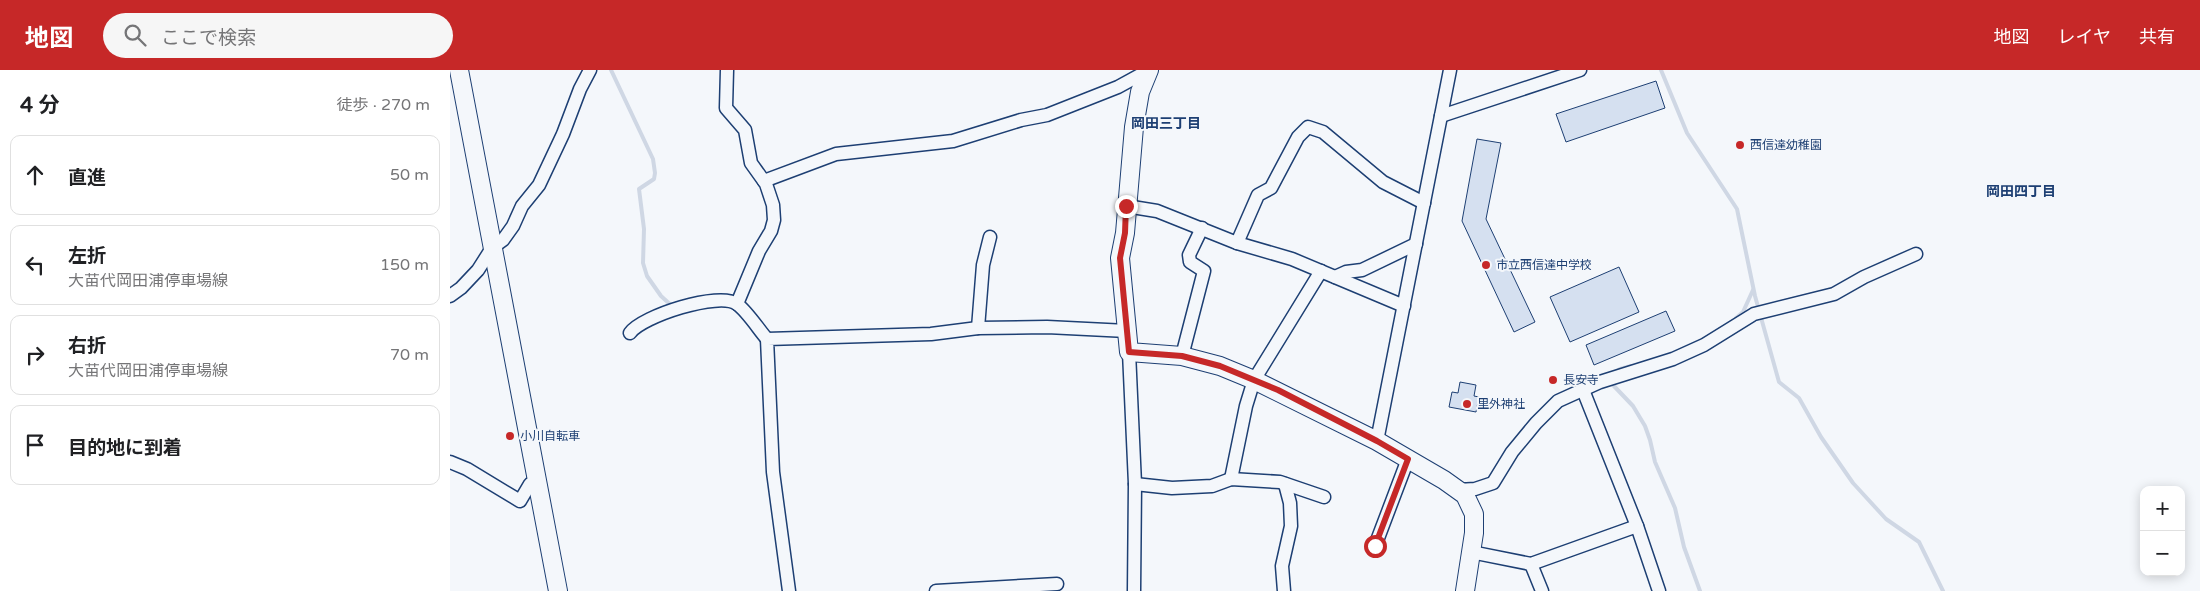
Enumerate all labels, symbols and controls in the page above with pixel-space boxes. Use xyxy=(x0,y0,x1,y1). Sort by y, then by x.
search box xyxy=(103,13,453,58)
icon: search xyxy=(121,21,149,49)
text: 地図 xyxy=(25,24,73,53)
text: 地図 xyxy=(1994,26,2030,48)
text: レイヤ xyxy=(2058,26,2111,48)
text: 共有 xyxy=(2139,26,2175,48)
text: ここで検索 xyxy=(161,27,256,49)
text: 4 分 xyxy=(20,93,60,118)
text: 徒歩 · 270 m xyxy=(337,95,430,115)
district label: 岡田三丁目 xyxy=(1131,115,1201,132)
place label: 西信達幼稚園 xyxy=(1750,138,1822,152)
marker: 西信達幼稚園 xyxy=(1734,139,1746,151)
icon: ahead xyxy=(21,161,49,189)
text: 50 m xyxy=(390,165,429,185)
text: 直進 xyxy=(68,167,106,189)
district label: 岡田四丁目 xyxy=(1986,183,2056,200)
route end xyxy=(1115,195,1138,218)
text: 左折 xyxy=(68,245,106,267)
icon: left xyxy=(21,251,49,279)
text: 150 m xyxy=(380,255,429,275)
place label: 市立西信達中学校 xyxy=(1496,258,1592,272)
marker: 市立西信達中学校 xyxy=(1480,259,1492,271)
text: 大苗代岡田浦停車場線 xyxy=(68,271,228,291)
text: 右折 xyxy=(68,335,106,357)
icon: right xyxy=(21,341,49,369)
text: 70 m xyxy=(390,345,429,365)
text: 大苗代岡田浦停車場線 xyxy=(68,361,228,381)
place label: 長安寺 xyxy=(1563,373,1599,387)
marker: 長安寺 xyxy=(1547,374,1559,386)
place label: 里外神社 xyxy=(1477,397,1525,411)
marker: 里外神社 xyxy=(1461,398,1473,410)
place label: 小川自転車 xyxy=(520,429,580,443)
marker: 小川自転車 xyxy=(504,430,516,442)
icon: arrive xyxy=(21,431,49,459)
text: 目的地に到着 xyxy=(68,437,182,459)
map controls xyxy=(2140,486,2185,576)
button: + xyxy=(2140,486,2185,531)
button: − xyxy=(2140,531,2185,576)
route start xyxy=(1364,535,1387,558)

